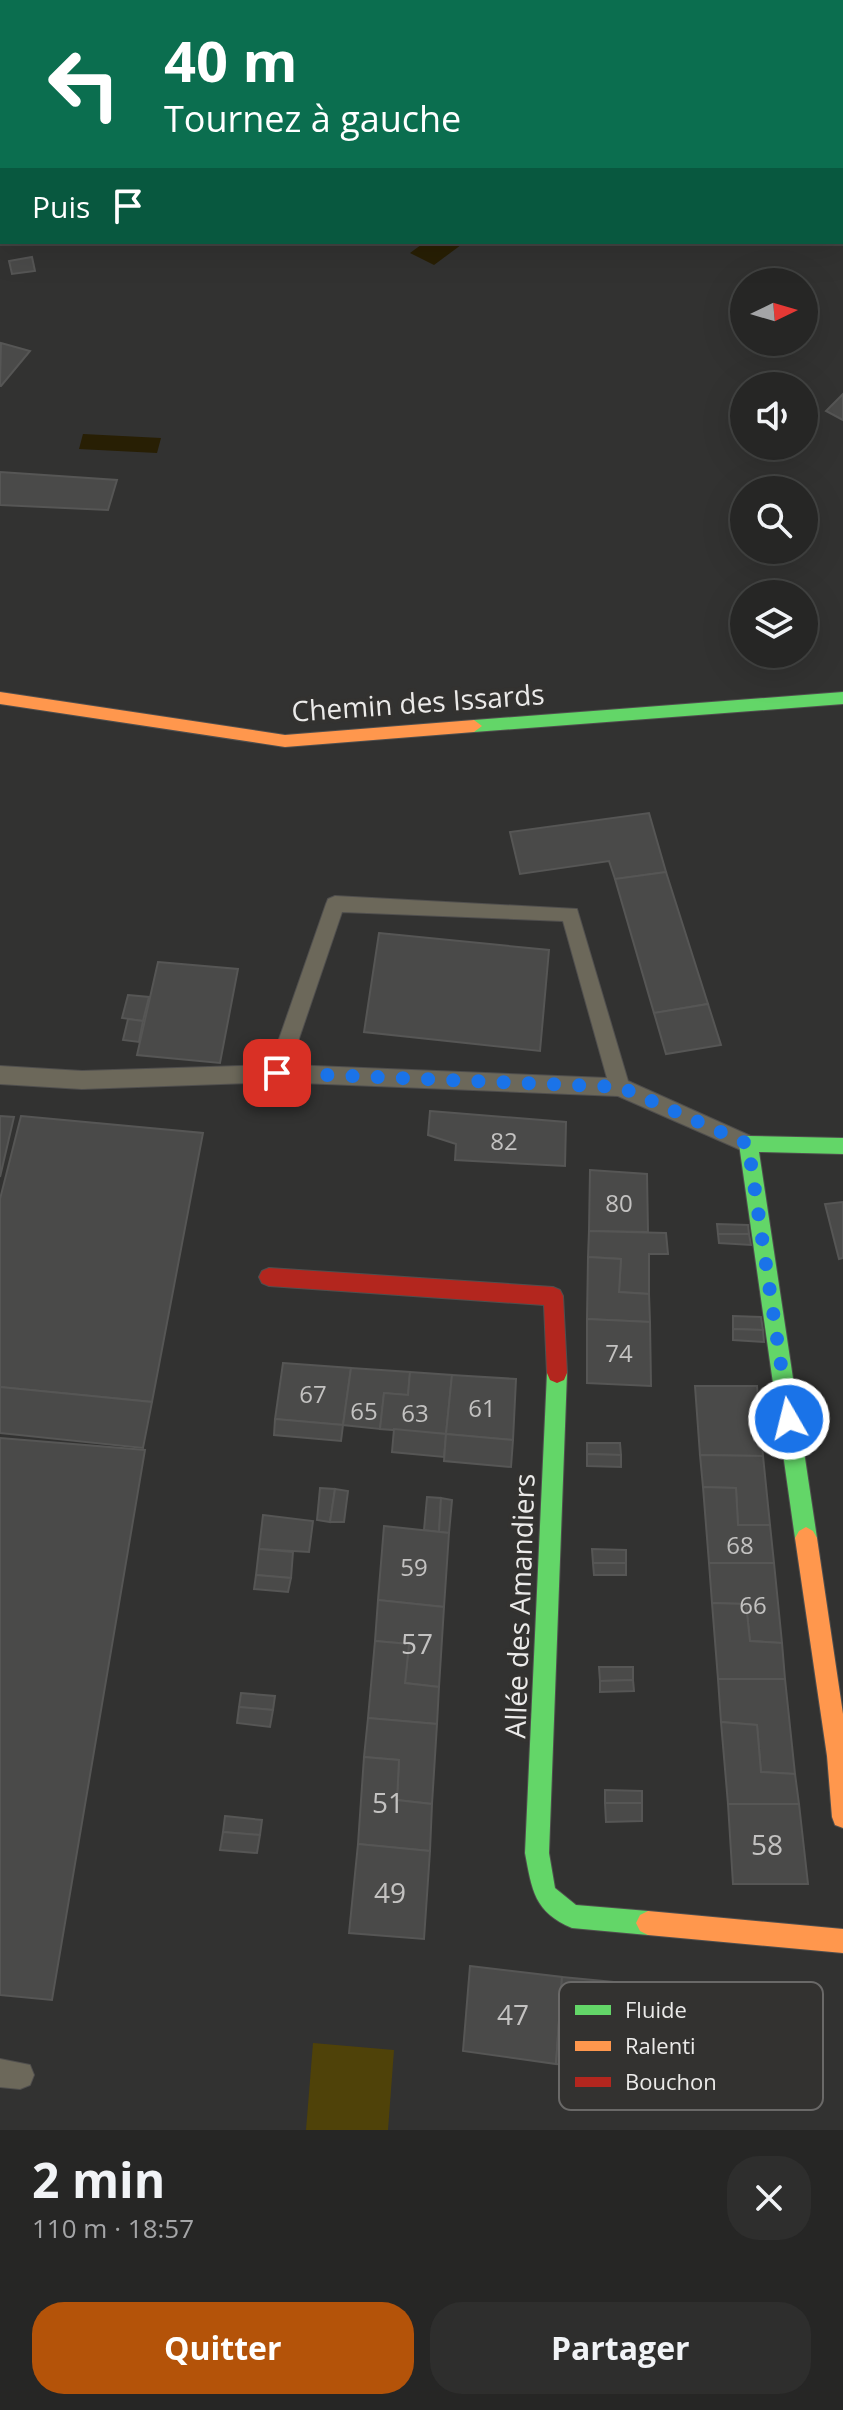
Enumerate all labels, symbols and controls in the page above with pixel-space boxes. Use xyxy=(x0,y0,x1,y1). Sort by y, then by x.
text: 40 m xyxy=(164,22,298,98)
icon: left xyxy=(32,32,136,136)
text: Tournez à gauche xyxy=(164,94,461,143)
icon: arrive xyxy=(106,184,150,228)
text: Puis xyxy=(32,186,90,227)
north arrow xyxy=(730,268,818,356)
map controls xyxy=(730,268,818,668)
button: sound xyxy=(730,372,818,460)
button: search xyxy=(730,476,818,564)
button: layers xyxy=(730,580,818,668)
street label: Chemin des Issards xyxy=(290,674,546,730)
pin xyxy=(243,1039,311,1107)
icon: arrive xyxy=(255,1051,299,1095)
house number: 82 xyxy=(490,1124,518,1157)
house number: 80 xyxy=(605,1186,633,1219)
house number: 74 xyxy=(605,1336,633,1369)
house number: 67 xyxy=(299,1377,327,1410)
position arrow xyxy=(747,1377,831,1461)
house number: 61 xyxy=(468,1391,496,1424)
house number: 65 xyxy=(350,1394,378,1427)
house number: 63 xyxy=(401,1396,429,1429)
street label: Allée des Amandiers xyxy=(495,1473,543,1739)
house number: 68 xyxy=(726,1528,754,1561)
house number: 59 xyxy=(400,1550,428,1583)
house number: 66 xyxy=(739,1588,767,1621)
house number: 57 xyxy=(401,1624,433,1662)
house number: 51 xyxy=(372,1783,404,1821)
house number: 58 xyxy=(751,1825,783,1863)
house number: 49 xyxy=(374,1873,406,1911)
legend xyxy=(559,1982,823,2110)
text: Fluide xyxy=(625,1994,687,2024)
house number: 47 xyxy=(497,1995,529,2033)
text: Ralenti xyxy=(625,2030,696,2060)
text: Bouchon xyxy=(625,2066,717,2096)
text: 2 min xyxy=(32,2147,165,2212)
button: close xyxy=(727,2156,811,2240)
text: 110 m · 18:57 xyxy=(32,2210,194,2246)
button: Quitter xyxy=(32,2302,414,2394)
button: Partager xyxy=(430,2302,811,2394)

